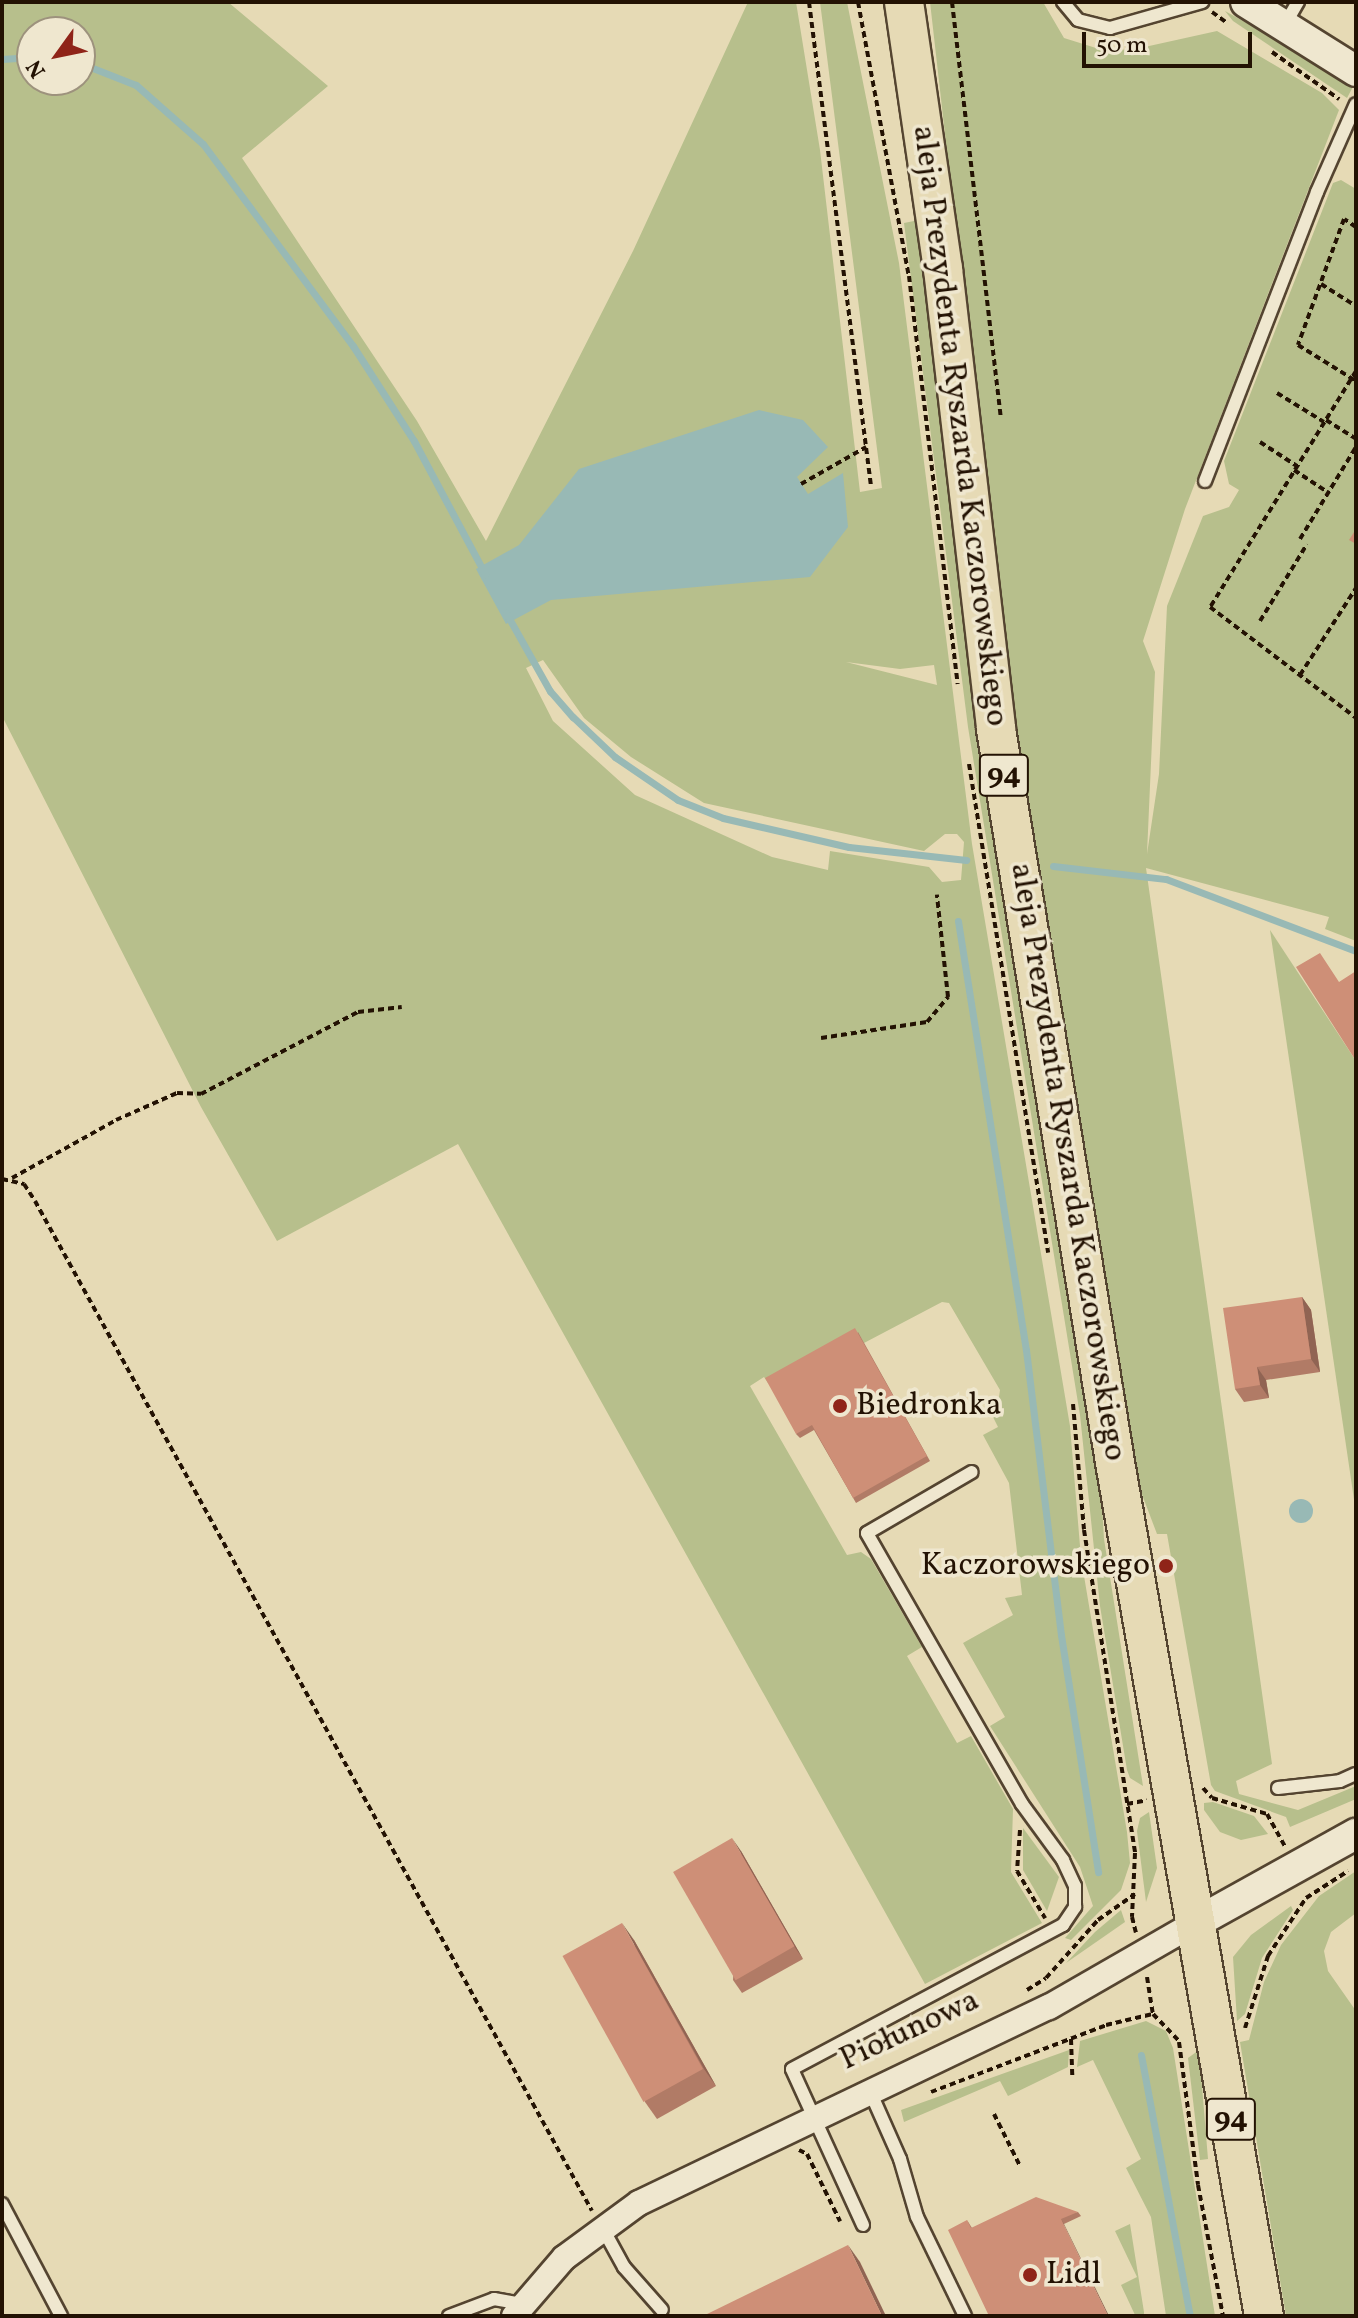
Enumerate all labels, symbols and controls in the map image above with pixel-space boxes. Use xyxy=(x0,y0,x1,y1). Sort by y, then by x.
north arrow xyxy=(16,16,96,96)
scale bar xyxy=(1086,16,1256,66)
text: 50 m xyxy=(1096,29,1148,63)
text: N xyxy=(20,53,54,83)
street label: aleja Prezydenta Ryszarda Kaczorowskiego xyxy=(903,124,1015,728)
road number: 94 xyxy=(978,749,1030,801)
street label: aleja Prezydenta Ryszarda Kaczorowskiego xyxy=(1001,860,1133,1464)
place label: Biedronka xyxy=(856,1387,1002,1425)
marker: Biedronka xyxy=(831,1397,849,1415)
place label: Kaczorowskiego xyxy=(921,1547,1150,1585)
marker: Kaczorowskiego xyxy=(1157,1557,1175,1575)
street label: Piołunowa xyxy=(834,1982,986,2080)
road number: 94 xyxy=(1205,2093,1257,2145)
place label: Lidl xyxy=(1046,2256,1101,2294)
marker: Lidl xyxy=(1021,2266,1039,2284)

